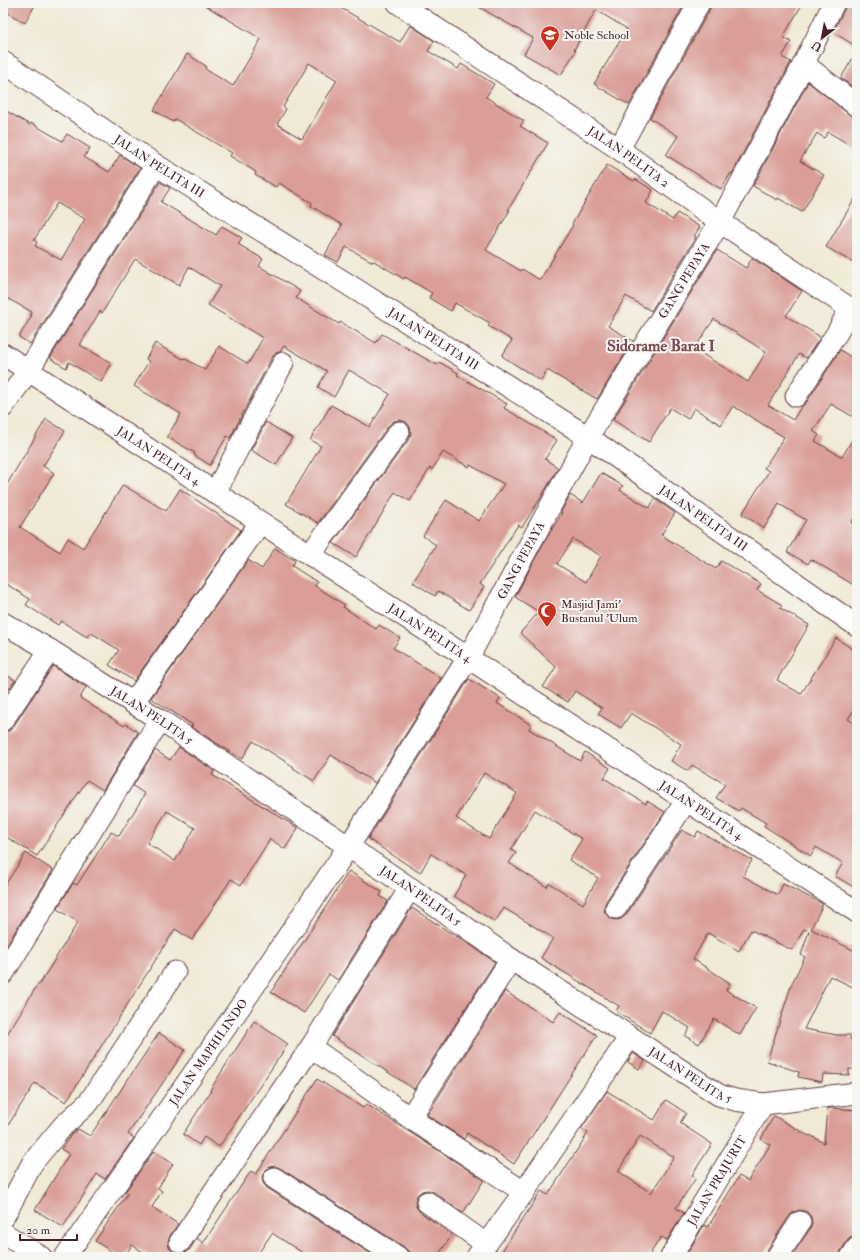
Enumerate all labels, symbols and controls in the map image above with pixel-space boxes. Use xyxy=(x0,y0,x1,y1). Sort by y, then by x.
north arrow xyxy=(802,18,842,58)
school or university icon: Noble School xyxy=(539,24,561,52)
place label: Noble School xyxy=(564,28,629,43)
text: U xyxy=(809,38,824,54)
street label: JALAN PELITA 2 xyxy=(584,123,672,191)
street label: JALAN PELITA III xyxy=(110,131,207,201)
street label: GANG PEPAYA xyxy=(655,240,713,322)
street label: JALAN PELITA III xyxy=(384,304,482,374)
district label: Sidorame Barat I xyxy=(607,336,716,356)
street label: JALAN PELITA 4 xyxy=(113,423,203,489)
street label: JALAN PELITA III xyxy=(655,482,750,555)
street label: GANG PEPAYA xyxy=(494,519,549,602)
place label: Masjid Jami' Bustanul 'Ulum xyxy=(561,597,638,626)
street label: JALAN PELITA 4 xyxy=(384,600,475,666)
mosque icon: Masjid Jami' Bustanul 'Ulum xyxy=(536,600,558,628)
street label: JALAN PELITA 5 xyxy=(106,683,196,748)
street label: JALAN PELITA 4 xyxy=(655,777,746,844)
street label: JALAN PELITA 5 xyxy=(376,862,465,930)
street label: JALAN MAPHILINDO xyxy=(166,996,251,1110)
street label: JALAN PELITA 5 xyxy=(645,1043,734,1107)
street label: JALAN PRAJURIT xyxy=(684,1133,750,1230)
scale bar xyxy=(20,1216,77,1242)
text: 20 m xyxy=(26,1223,51,1238)

